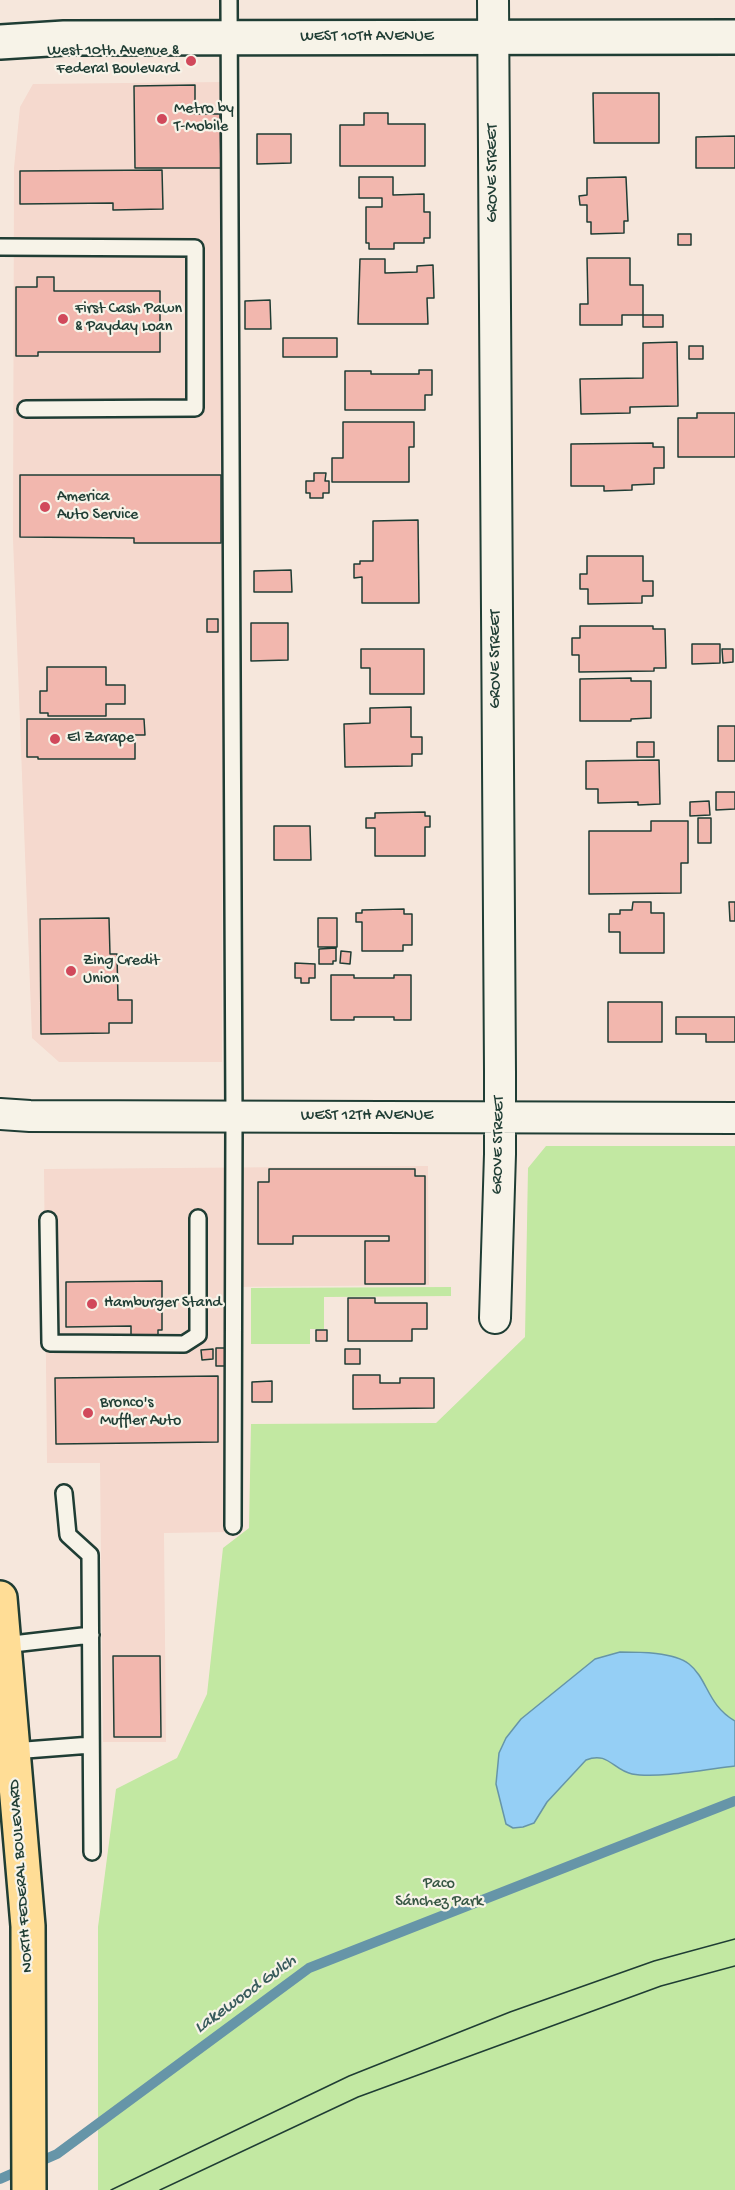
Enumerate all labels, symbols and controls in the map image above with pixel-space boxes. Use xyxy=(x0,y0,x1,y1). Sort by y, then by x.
street label: WEST 10TH AVENUE xyxy=(300,28,434,48)
place label: West 10th Avenue & Federal Boulevard xyxy=(47,42,179,80)
marker: West 10th Avenue & Federal Boulevard xyxy=(184,54,198,68)
place label: Metro by T-Mobile xyxy=(174,100,234,138)
marker: Metro by T-Mobile xyxy=(155,112,169,126)
street label: GROVE STREET xyxy=(484,124,504,222)
place label: First Cash Pawn & Payday Loan xyxy=(75,300,182,338)
marker: First Cash Pawn & Payday Loan xyxy=(56,312,70,326)
place label: America Auto Service xyxy=(57,488,138,526)
marker: America Auto Service xyxy=(38,500,52,514)
street label: GROVE STREET xyxy=(487,610,507,708)
place label: El Zarape xyxy=(67,729,134,749)
marker: El Zarape xyxy=(48,732,62,746)
place label: Zing Credit Union xyxy=(83,952,159,990)
marker: Zing Credit Union xyxy=(64,964,78,978)
street label: GROVE STREET xyxy=(489,1095,509,1195)
street label: WEST 12TH AVENUE xyxy=(301,1107,433,1127)
place label: Hamburger Stand xyxy=(104,1294,222,1314)
marker: Hamburger Stand xyxy=(85,1297,99,1311)
place label: Bronco's Muffler Auto xyxy=(100,1394,181,1432)
marker: Bronco's Muffler Auto xyxy=(81,1406,95,1420)
street label: NORTH FEDERAL BOULEVARD xyxy=(6,1779,38,1973)
park label: Paco Sánchez Park xyxy=(395,1875,483,1913)
water label: Lakewood Gulch xyxy=(191,1951,301,2039)

